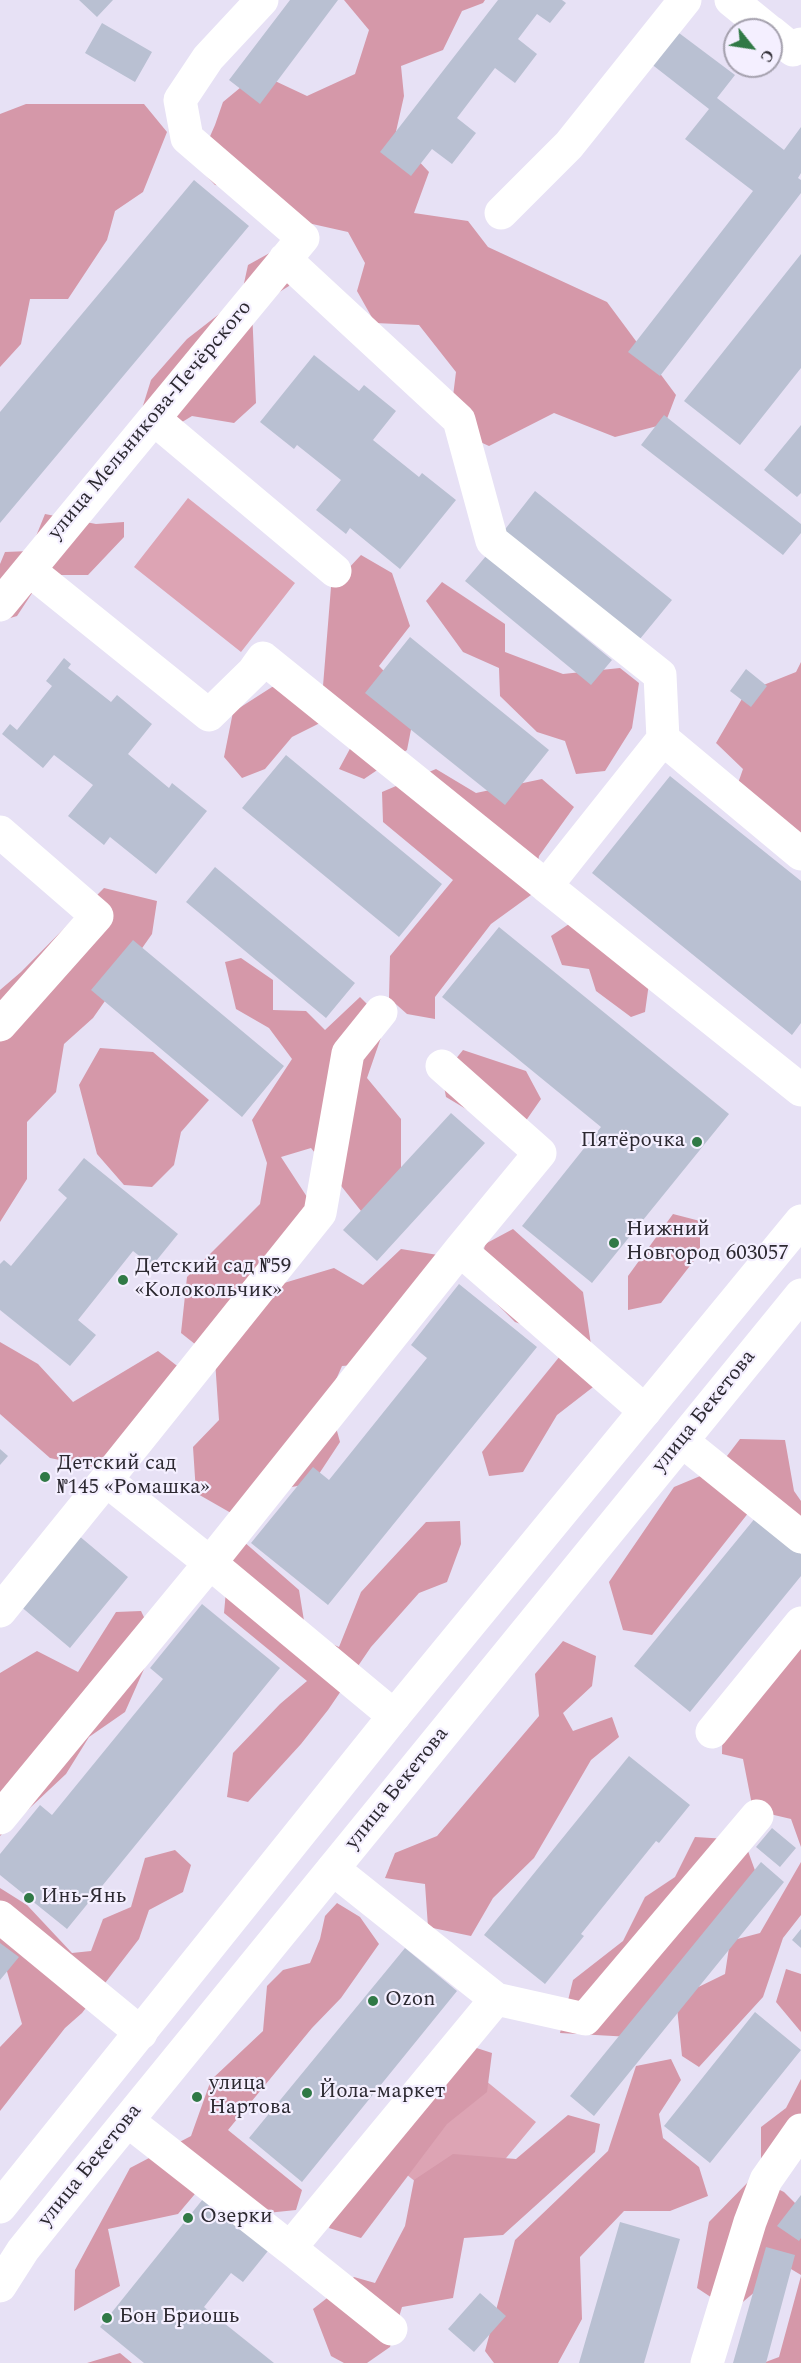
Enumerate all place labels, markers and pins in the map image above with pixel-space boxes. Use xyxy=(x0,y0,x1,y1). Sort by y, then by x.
place label: Пятёрочка xyxy=(580,1129,685,1155)
marker: Пятёрочка xyxy=(690,1135,704,1149)
place label: Нижний Новгород 603057 xyxy=(626,1218,789,1268)
marker: Нижний Новгород 603057 xyxy=(607,1236,621,1250)
place label: Детский сад №59 «Колокольчик» xyxy=(135,1255,291,1305)
marker: Детский сад №59 «Колокольчик» xyxy=(116,1273,130,1287)
place label: Детский сад №145 «Ромашка» xyxy=(57,1452,210,1502)
marker: Детский сад №145 «Ромашка» xyxy=(38,1470,52,1484)
place label: Инь-Янь xyxy=(41,1885,126,1911)
marker: Инь-Янь xyxy=(22,1891,36,1905)
place label: Ozon xyxy=(385,1988,435,2014)
marker: Ozon xyxy=(366,1994,380,2008)
place label: улица Нартова xyxy=(209,2072,291,2122)
place label: Йола-маркет xyxy=(319,2080,445,2106)
marker: Йола-маркет xyxy=(300,2086,314,2100)
marker: улица Нартова xyxy=(190,2090,204,2104)
place label: Озерки xyxy=(200,2205,273,2231)
marker: Озерки xyxy=(181,2211,195,2225)
place label: Бон Бриошь xyxy=(119,2305,239,2331)
marker: Бон Бриошь xyxy=(100,2311,114,2325)

